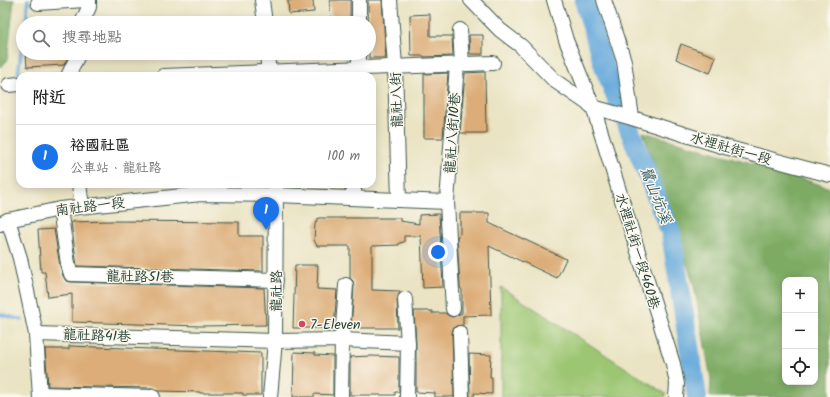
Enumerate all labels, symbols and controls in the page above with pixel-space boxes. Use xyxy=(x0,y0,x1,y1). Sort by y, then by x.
search box xyxy=(16,16,376,60)
text: 搜尋地點 xyxy=(62,26,122,50)
icon: search xyxy=(30,27,52,49)
street label: 龍社八街 xyxy=(385,72,409,128)
text: 附近 xyxy=(32,85,66,112)
street label: 龍社八街10巷 xyxy=(439,91,467,174)
street label: 水裡社街一段 xyxy=(687,127,774,171)
text: 裕國社區 xyxy=(70,134,130,158)
text: 1 xyxy=(43,146,47,167)
text: 100 m xyxy=(327,146,360,167)
text: 公車站 · 龍社路 xyxy=(70,158,162,179)
water label: 鷺山坑溪 xyxy=(633,163,678,229)
street label: 水裡社街一段460巷 xyxy=(609,190,665,313)
street label: 南社路一段 xyxy=(54,192,126,222)
pin: 1 xyxy=(253,197,279,230)
your location xyxy=(428,242,448,262)
street label: 龍社路51巷 xyxy=(106,265,175,289)
street label: 龍社路 xyxy=(266,270,288,312)
map controls xyxy=(782,277,818,385)
button: + xyxy=(782,277,818,313)
button: − xyxy=(782,313,818,349)
place label: 7-Eleven xyxy=(310,314,360,336)
marker: 7-Eleven xyxy=(297,319,307,329)
street label: 龍社路41巷 xyxy=(63,324,132,348)
button: locate xyxy=(782,349,818,385)

